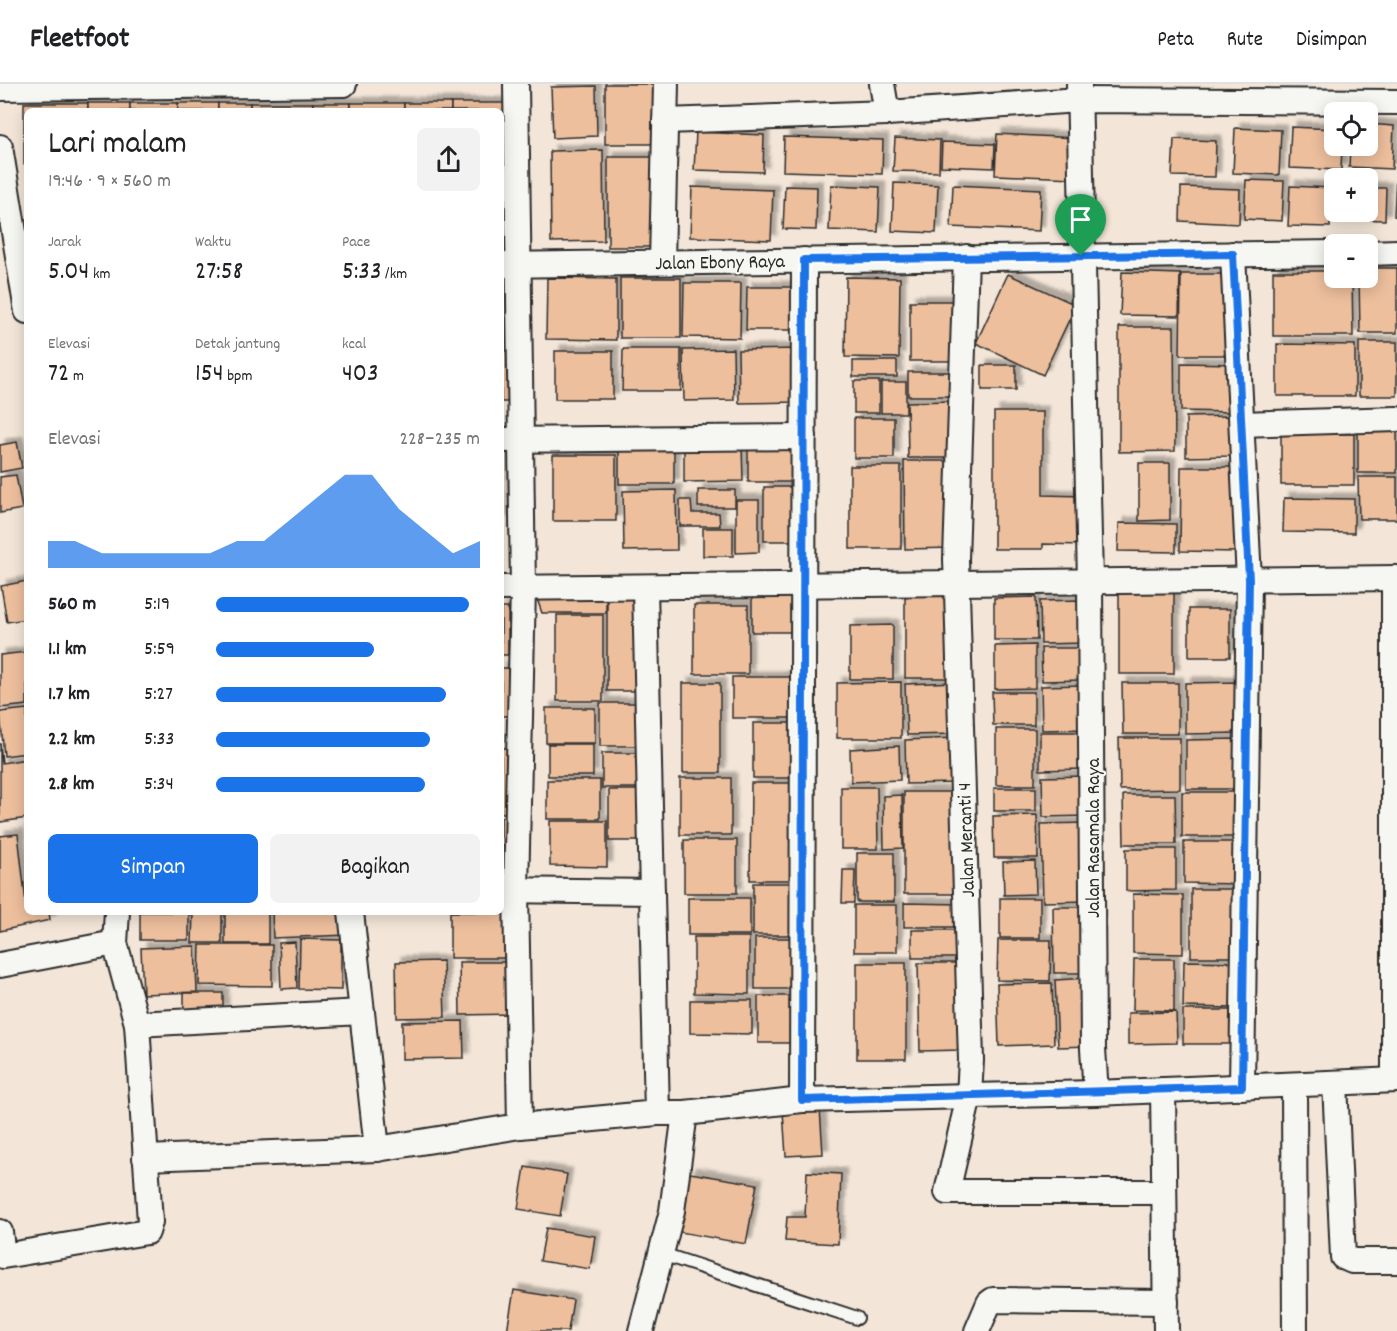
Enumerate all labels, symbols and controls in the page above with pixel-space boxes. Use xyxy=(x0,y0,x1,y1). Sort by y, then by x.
text: Fleetfoot xyxy=(30,21,129,61)
text: Peta xyxy=(1157,26,1194,56)
text: Rute xyxy=(1227,26,1263,56)
text: Disimpan xyxy=(1296,26,1367,56)
map controls xyxy=(1324,102,1378,288)
button: locate xyxy=(1324,102,1378,156)
text: Lari malam xyxy=(48,122,187,169)
button: share xyxy=(417,128,480,191)
text: 19:46 · 9 × 560 m xyxy=(48,168,171,196)
button: + xyxy=(1324,168,1378,222)
pin xyxy=(1055,194,1106,256)
icon: arrive xyxy=(1064,203,1097,236)
text: Jarak xyxy=(48,231,81,254)
text: Waktu xyxy=(195,231,231,254)
text: Pace xyxy=(342,231,370,254)
button: − xyxy=(1324,234,1378,288)
street label: Jalan Ebony Raya xyxy=(655,249,786,279)
text: 5.04 xyxy=(48,254,89,291)
text: 27:58 xyxy=(195,254,243,291)
text: 5:33 xyxy=(342,254,381,291)
text: km xyxy=(89,263,111,286)
text: /km xyxy=(381,263,407,286)
text: Elevasi xyxy=(48,333,90,356)
text: Detak jantung xyxy=(195,333,280,356)
text: kcal xyxy=(342,333,366,356)
text: 72 xyxy=(48,356,69,393)
text: 154 xyxy=(195,356,224,393)
text: 403 xyxy=(342,356,379,393)
text: m xyxy=(69,365,84,388)
text: bpm xyxy=(224,365,253,388)
text: Elevasi xyxy=(48,426,100,454)
text: 228–235 m xyxy=(399,426,480,454)
text: 560 m xyxy=(48,591,96,619)
text: 5:19 xyxy=(144,591,170,619)
text: 1.1 km xyxy=(48,636,87,664)
text: 5:59 xyxy=(144,636,175,664)
text: 1.7 km xyxy=(48,681,90,709)
text: 5:27 xyxy=(144,681,173,709)
text: 2.2 km xyxy=(48,726,95,754)
text: 5:33 xyxy=(144,726,174,754)
street label: Jalan Rasamala Raya xyxy=(1081,757,1109,918)
text: 2.8 km xyxy=(48,771,95,799)
text: 5:34 xyxy=(144,771,174,799)
street label: Jalan Meranti 4 xyxy=(952,782,984,898)
button: Simpan xyxy=(48,834,258,903)
button: Bagikan xyxy=(270,834,480,903)

